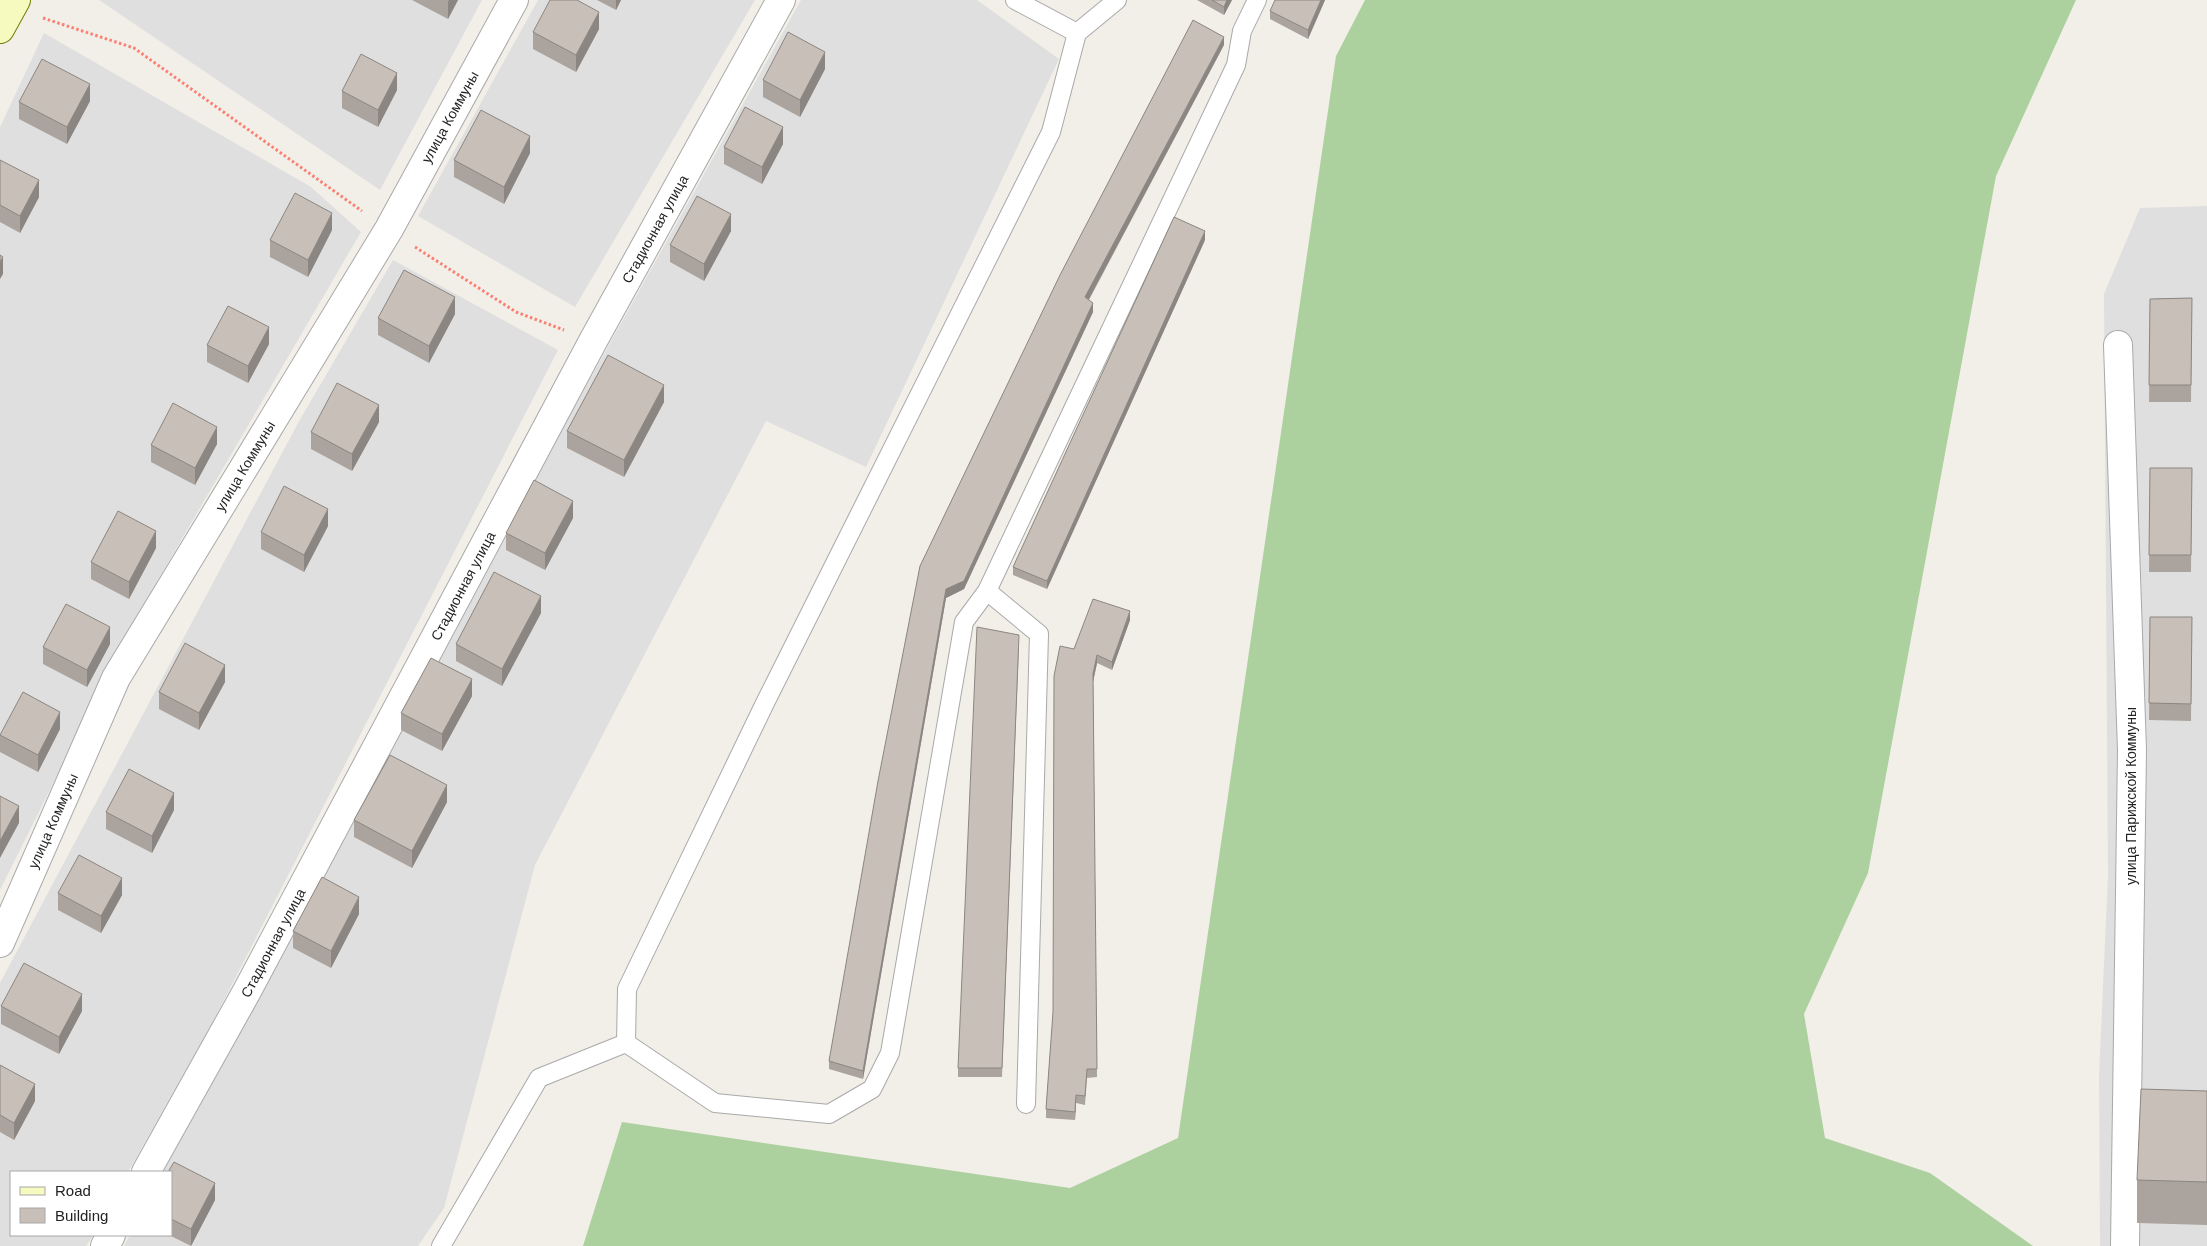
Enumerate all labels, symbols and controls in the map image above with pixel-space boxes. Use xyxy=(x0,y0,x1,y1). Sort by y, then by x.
street label: улица Коммуны xyxy=(418,68,482,166)
street label: Стадионная улица xyxy=(619,172,691,286)
street label: улица Коммуны xyxy=(212,418,278,514)
street label: Стадионная улица xyxy=(428,529,499,643)
street label: улица Парижской Коммуны xyxy=(2123,707,2139,885)
street label: улица Коммуны xyxy=(25,771,81,871)
street label: Стадионная улица xyxy=(238,886,309,1000)
legend xyxy=(10,1171,172,1236)
text: Road xyxy=(55,1182,91,1199)
text: Building xyxy=(55,1207,108,1224)

